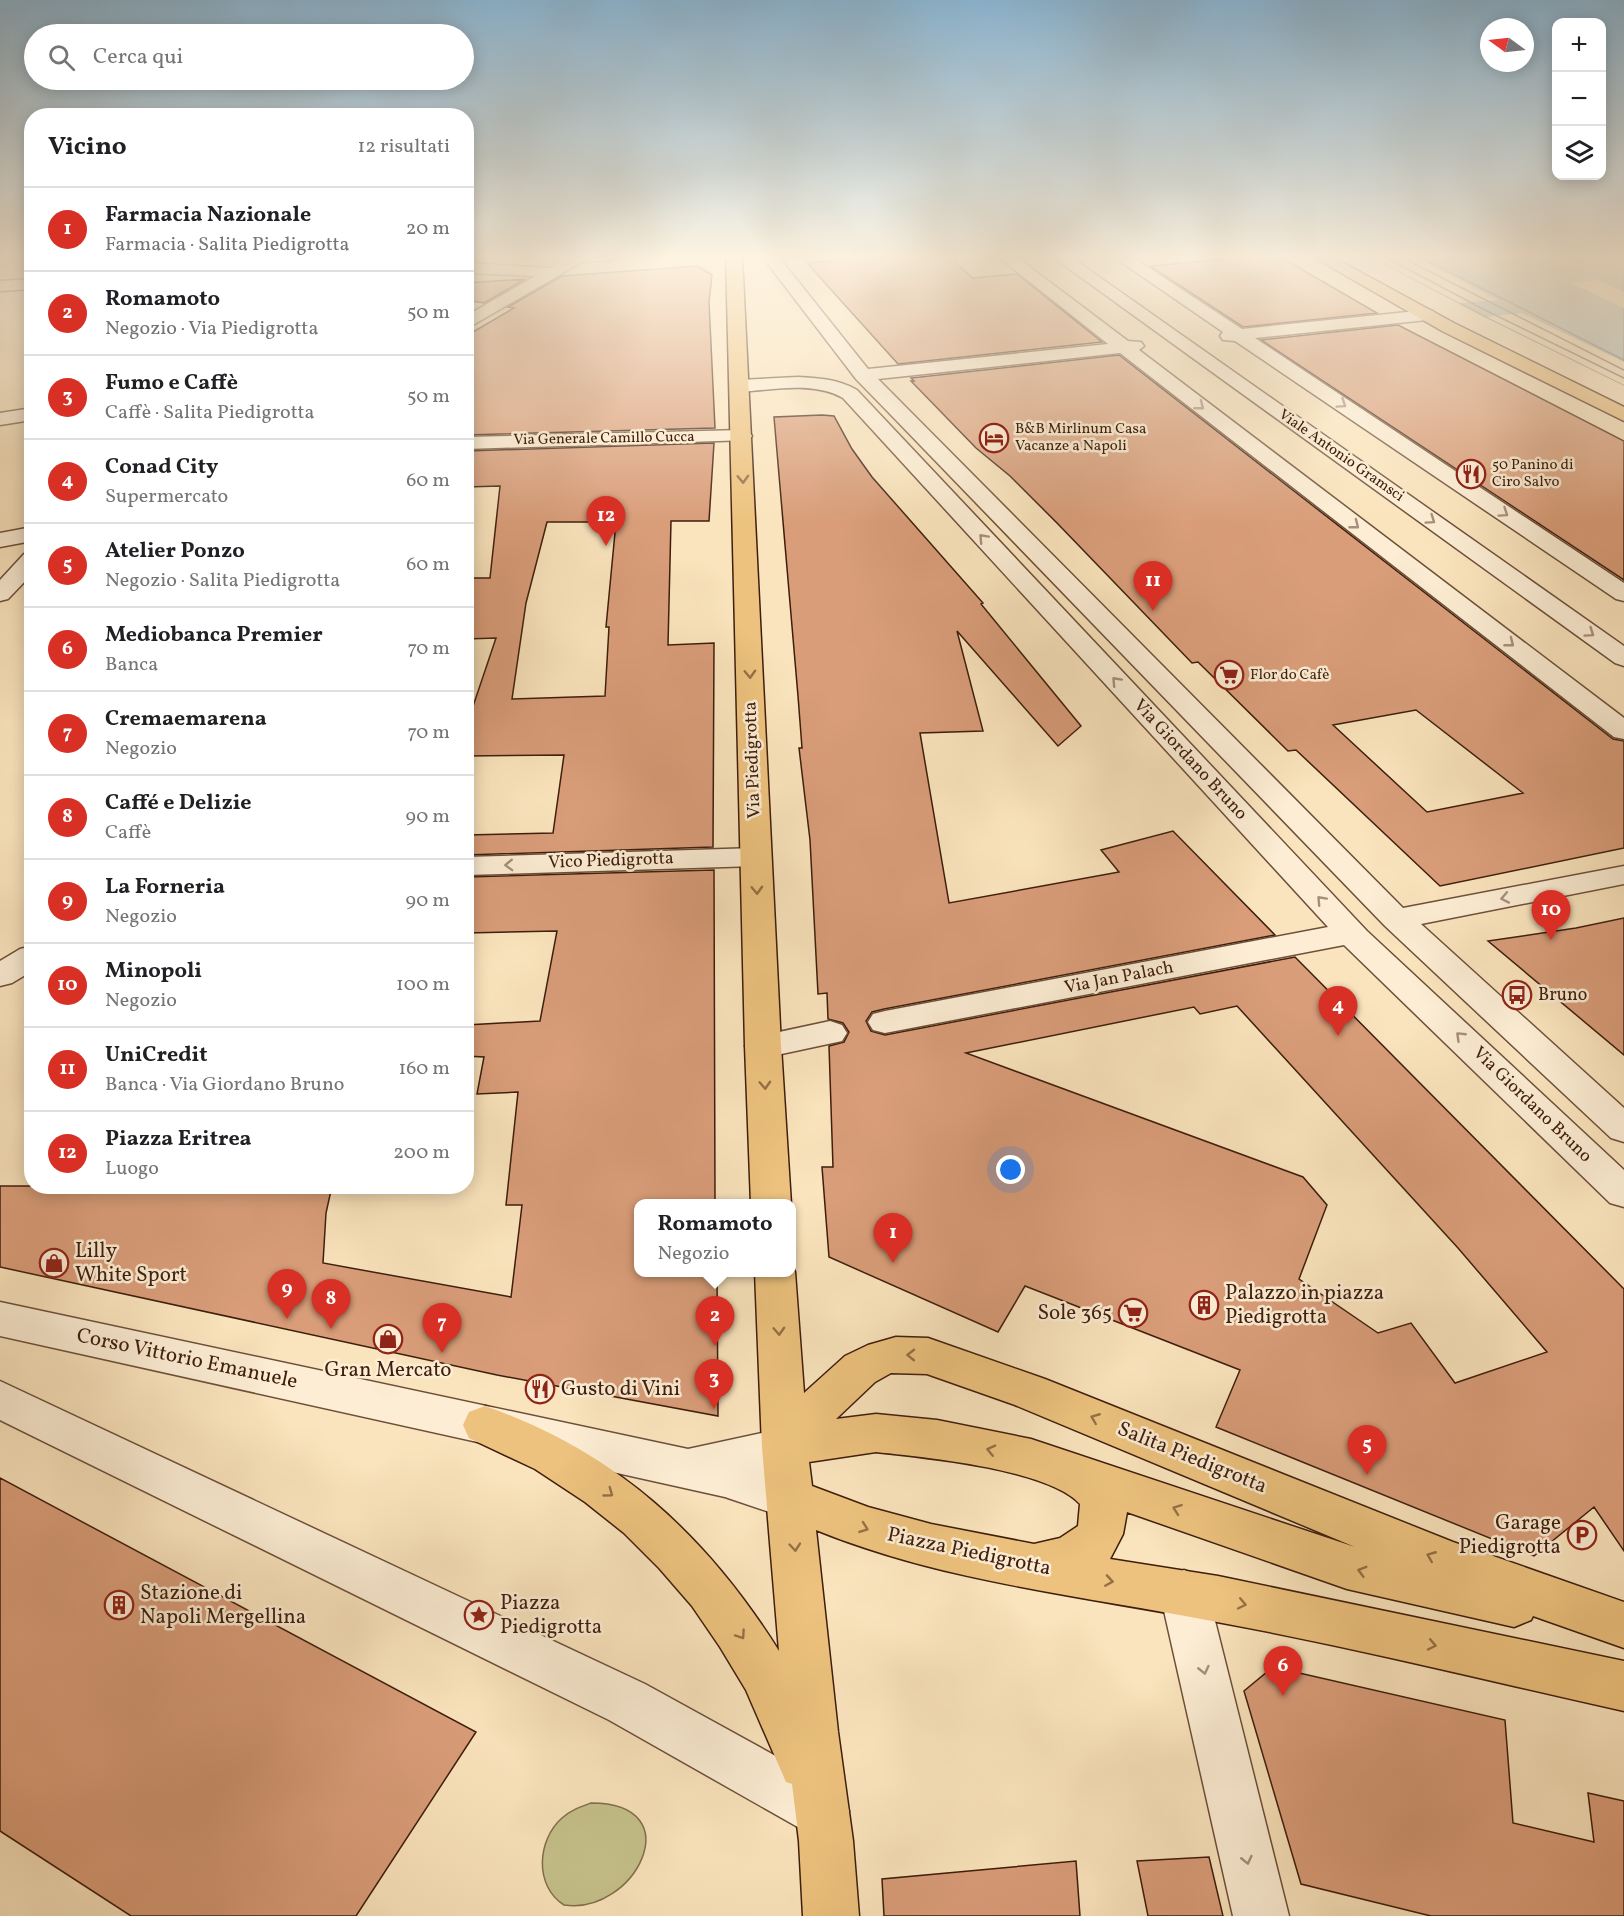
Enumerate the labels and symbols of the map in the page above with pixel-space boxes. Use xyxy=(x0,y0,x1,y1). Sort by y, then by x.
north arrow xyxy=(1480,18,1534,72)
one-way arrow xyxy=(1336,397,1347,408)
one-way arrow xyxy=(1194,398,1205,409)
street label: Viale Antonio Gramsci xyxy=(1274,405,1408,507)
place label: B&B Mirlinum Casa Vacanze a Napoli xyxy=(1015,419,1146,457)
hotel icon: B&B Mirlinum Casa Vacanze a Napoli xyxy=(978,422,1010,454)
street label: Via Generale Camillo Cucca xyxy=(513,427,695,451)
place label: 50 Panino di Ciro Salvo xyxy=(1492,455,1574,493)
restaurant icon: 50 Panino di Ciro Salvo xyxy=(1455,458,1487,490)
one-way arrow xyxy=(737,475,750,484)
pin: 12 xyxy=(586,496,626,546)
one-way arrow xyxy=(1498,506,1509,517)
one-way arrow xyxy=(1424,513,1435,524)
one-way arrow xyxy=(1348,517,1359,528)
one-way arrow xyxy=(979,535,990,545)
pin: 11 xyxy=(1134,562,1172,611)
one-way arrow xyxy=(1583,626,1594,637)
one-way arrow xyxy=(1503,636,1514,647)
supermarket icon: Flor do Cafè xyxy=(1213,659,1245,691)
place label: Flor do Cafè xyxy=(1250,665,1329,686)
one-way arrow xyxy=(744,670,756,679)
one-way arrow xyxy=(1112,677,1123,688)
street label: Via Giordano Bruno xyxy=(1127,694,1253,826)
street label: Via Piedigrotta xyxy=(738,701,768,819)
street label: Vico Piedigrotta xyxy=(548,846,674,876)
one-way arrow xyxy=(504,858,513,871)
one-way arrow xyxy=(751,886,764,895)
pin: 10 xyxy=(1532,890,1570,940)
one-way arrow xyxy=(1500,891,1510,904)
one-way arrow xyxy=(1317,897,1328,908)
street label: Via Jan Palach xyxy=(1062,955,1176,1001)
bus stop icon: Bruno xyxy=(1501,979,1533,1011)
place label: Bruno xyxy=(1538,983,1587,1008)
pin: 4 xyxy=(1318,986,1358,1036)
one-way arrow xyxy=(1456,1033,1467,1044)
street label: Via Giordano Bruno xyxy=(1467,1041,1597,1169)
one-way arrow xyxy=(758,1081,771,1090)
your location xyxy=(996,1155,1025,1184)
pin: 1 xyxy=(874,1214,912,1263)
place label: Lilly White Sport xyxy=(75,1237,187,1290)
shop icon: Lilly White Sport xyxy=(38,1247,70,1279)
pin: 9 xyxy=(268,1270,306,1319)
place label: Palazzo in piazza Piedigrotta xyxy=(1225,1279,1384,1332)
pin: 8 xyxy=(312,1280,350,1329)
building icon: Palazzo in piazza Piedigrotta xyxy=(1188,1289,1220,1321)
pin: 2 xyxy=(696,1296,734,1346)
supermarket icon: Sole 365 xyxy=(1117,1297,1149,1329)
place label: Sole 365 xyxy=(1038,1299,1112,1328)
pin: 7 xyxy=(422,1304,462,1353)
street label: Corso Vittorio Emanuele xyxy=(74,1321,300,1397)
shop icon: Gran Mercato xyxy=(372,1323,404,1355)
one-way arrow xyxy=(772,1326,785,1335)
one-way arrow xyxy=(907,1348,916,1361)
place label: Gran Mercato xyxy=(324,1356,452,1385)
pin: 3 xyxy=(694,1360,734,1409)
restaurant icon: Gusto di Vini xyxy=(524,1373,556,1405)
place label: Gusto di Vini xyxy=(561,1375,680,1404)
one-way arrow xyxy=(1090,1413,1101,1425)
street label: Salita Piedigrotta xyxy=(1113,1415,1271,1501)
pin: 5 xyxy=(1348,1426,1386,1475)
one-way arrow xyxy=(986,1444,996,1457)
one-way arrow xyxy=(603,1486,614,1497)
one-way arrow xyxy=(1172,1503,1183,1516)
place label: Garage Piedigrotta xyxy=(1459,1509,1561,1562)
parking icon: Garage Piedigrotta xyxy=(1566,1519,1598,1551)
one-way arrow xyxy=(858,1520,869,1533)
street label: Piazza Piedigrotta xyxy=(884,1520,1054,1584)
one-way arrow xyxy=(788,1542,801,1551)
one-way arrow xyxy=(1426,1551,1437,1563)
one-way arrow xyxy=(1357,1566,1367,1578)
one-way arrow xyxy=(1104,1574,1114,1587)
place label: Stazione di Napoli Mergellina xyxy=(140,1579,306,1632)
building icon: Stazione di Napoli Mergellina xyxy=(103,1589,135,1621)
place label: Piazza Piedigrotta xyxy=(500,1589,602,1642)
one-way arrow xyxy=(1236,1597,1246,1610)
place icon: Piazza Piedigrotta xyxy=(463,1599,495,1631)
one-way arrow xyxy=(734,1629,745,1640)
one-way arrow xyxy=(1427,1638,1437,1651)
pin: 6 xyxy=(1264,1646,1302,1696)
one-way arrow xyxy=(1197,1664,1210,1674)
one-way arrow xyxy=(1239,1855,1252,1865)

